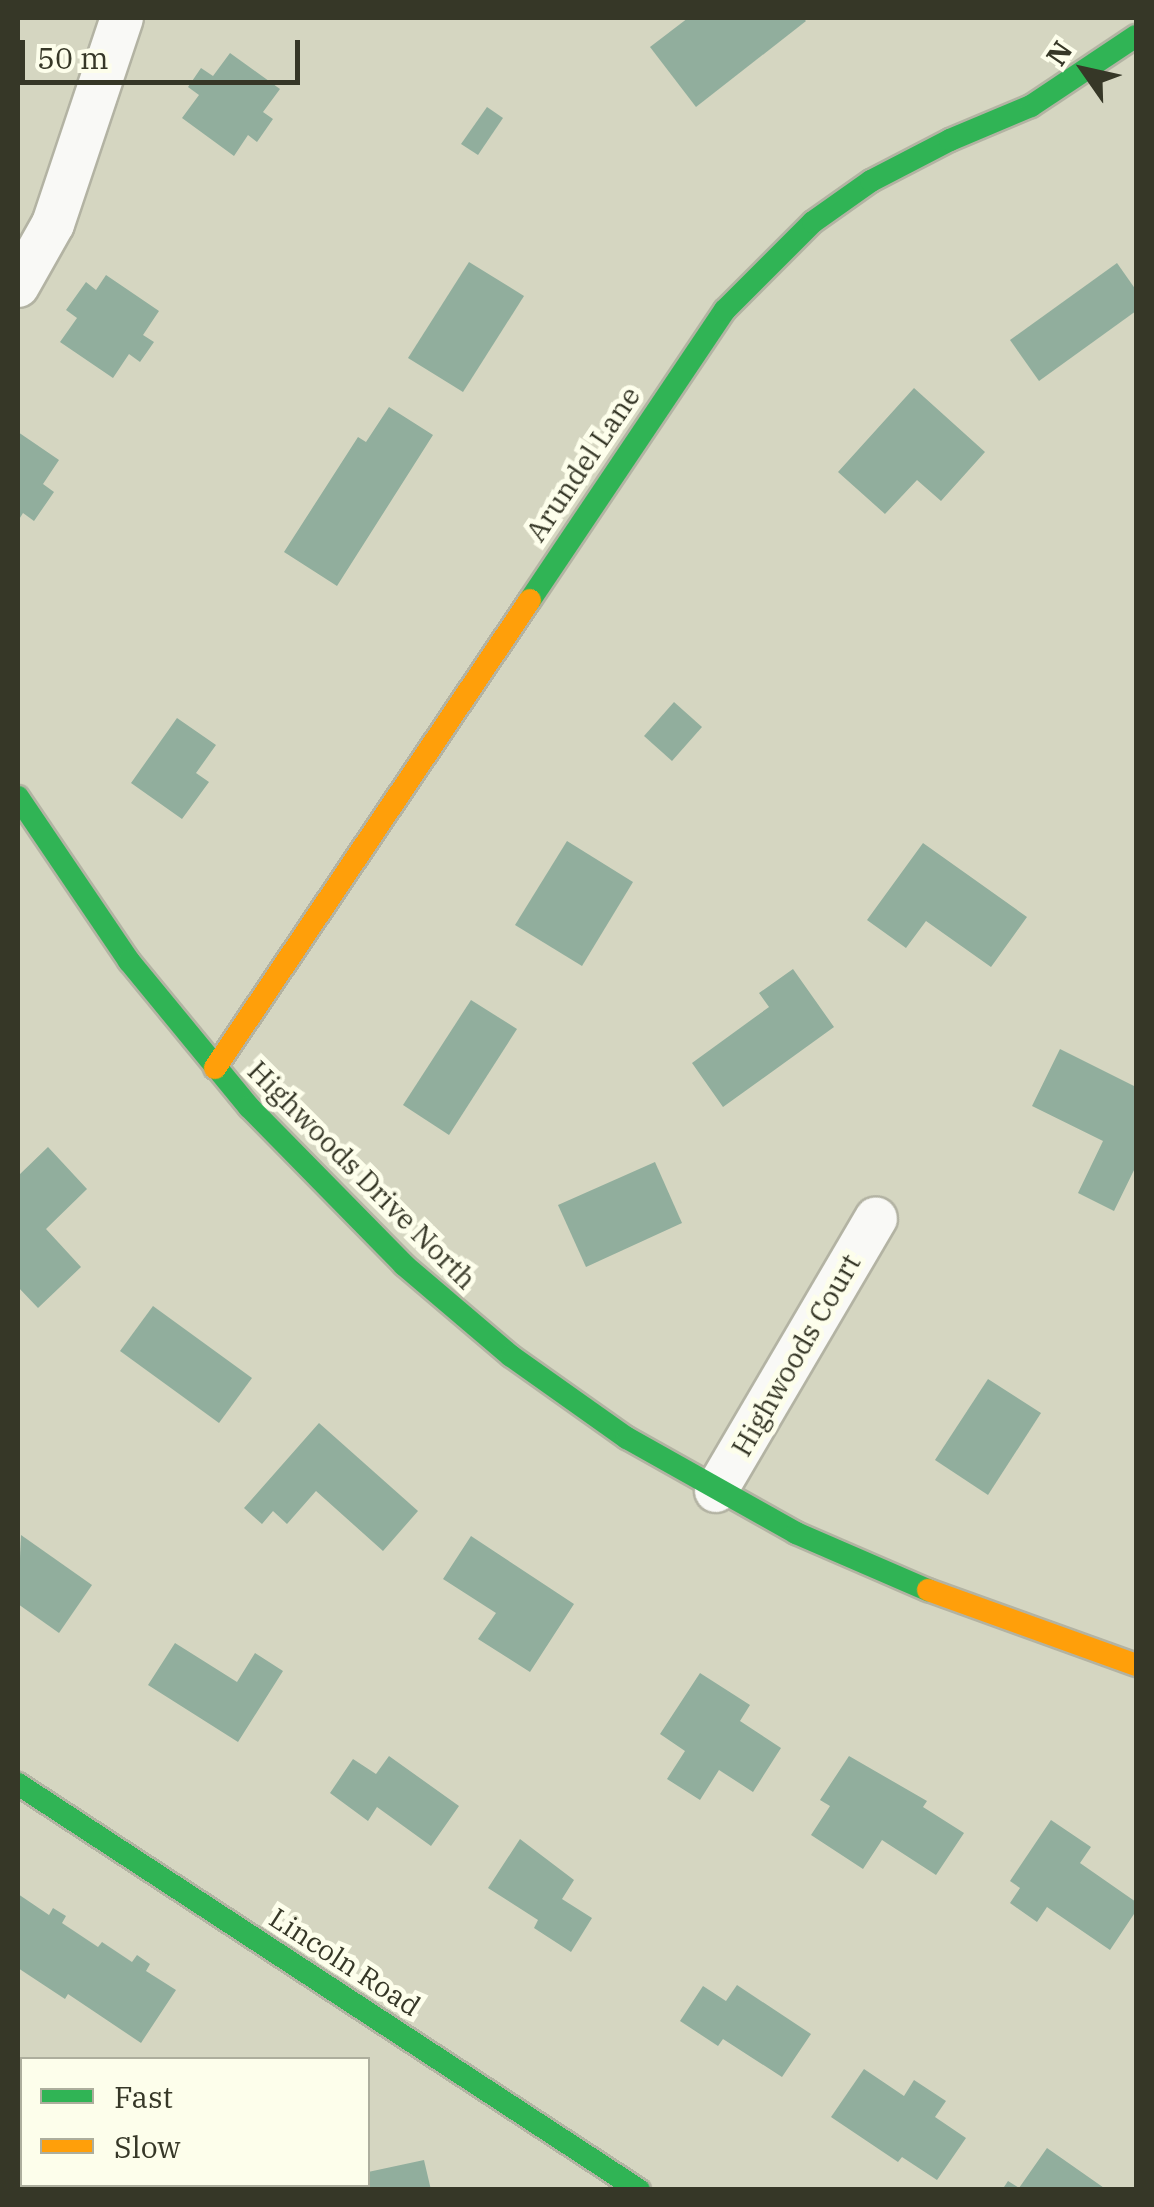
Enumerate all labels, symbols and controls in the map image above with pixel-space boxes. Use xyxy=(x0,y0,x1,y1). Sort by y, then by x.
scale bar xyxy=(25,20,305,82)
north arrow xyxy=(1034,20,1134,120)
text: N xyxy=(1037,33,1080,72)
text: 50 m xyxy=(37,38,109,77)
street label: Arundel Lane xyxy=(519,380,647,548)
street label: Highwoods Drive North xyxy=(241,1054,483,1296)
street label: Highwoods Court xyxy=(725,1248,867,1462)
street label: Lincoln Road xyxy=(263,1901,427,2023)
legend xyxy=(20,2057,370,2187)
text: Fast xyxy=(114,2077,173,2116)
text: Slow xyxy=(114,2127,181,2166)

